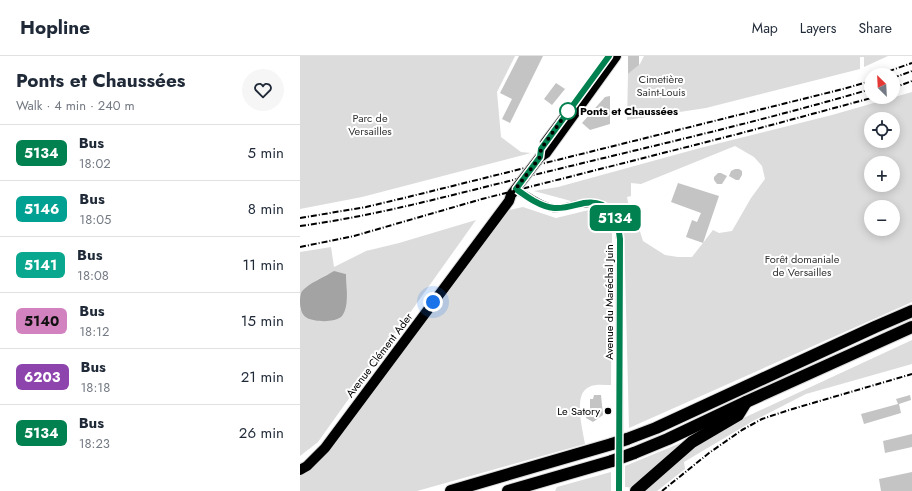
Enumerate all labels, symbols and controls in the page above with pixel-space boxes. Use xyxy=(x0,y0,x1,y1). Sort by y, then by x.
text: Hopline xyxy=(20,14,90,41)
text: Map xyxy=(752,18,778,38)
text: Layers xyxy=(800,18,836,38)
text: Share xyxy=(858,18,892,38)
text: Ponts et Chaussées xyxy=(16,67,186,94)
north arrow xyxy=(864,68,900,104)
map controls xyxy=(864,68,900,236)
button: heart xyxy=(242,69,284,111)
park label: Cimetière Saint-Louis xyxy=(637,71,686,100)
text: Walk · 4 min · 240 m xyxy=(16,96,135,115)
marker: Ponts et Chaussées xyxy=(559,102,577,120)
place label: Ponts et Chaussées xyxy=(580,103,678,119)
park label: Parc de Versailles xyxy=(348,110,392,139)
button: locate xyxy=(864,112,900,148)
text: Bus xyxy=(79,132,104,154)
text: 5 min xyxy=(248,142,284,164)
text: 5134 xyxy=(24,143,59,163)
text: 18:02 xyxy=(79,154,111,173)
button: + xyxy=(864,156,900,192)
text: Bus xyxy=(79,188,105,210)
text: 8 min xyxy=(248,198,284,220)
text: 5146 xyxy=(24,199,59,219)
button: − xyxy=(864,200,900,236)
line badge: 5134 xyxy=(587,205,643,231)
text: 5134 xyxy=(598,208,632,228)
text: 18:05 xyxy=(79,210,111,229)
text: Bus xyxy=(77,244,103,266)
street label: Avenue du Maréchal Juin xyxy=(601,244,617,360)
park label: Forêt domaniale de Versailles xyxy=(765,251,840,280)
text: 11 min xyxy=(243,254,284,276)
text: 5141 xyxy=(24,255,57,275)
text: 18:08 xyxy=(77,266,109,285)
your location xyxy=(423,292,443,312)
text: Bus xyxy=(79,300,105,322)
street label: Avenue Clément Ader xyxy=(342,309,416,401)
text: 15 min xyxy=(241,310,284,332)
text: 5140 xyxy=(24,311,59,331)
text: 18:12 xyxy=(79,322,109,341)
text: Bus xyxy=(81,356,106,378)
text: 21 min xyxy=(241,366,284,388)
text: 6203 xyxy=(24,367,61,387)
text: 18:18 xyxy=(81,378,110,397)
place label: Le Satory xyxy=(557,403,600,419)
marker: Le Satory xyxy=(603,406,613,416)
text: Bus xyxy=(79,412,104,434)
text: 26 min xyxy=(239,422,284,444)
text: 5134 xyxy=(24,423,59,443)
text: 18:23 xyxy=(79,434,110,453)

